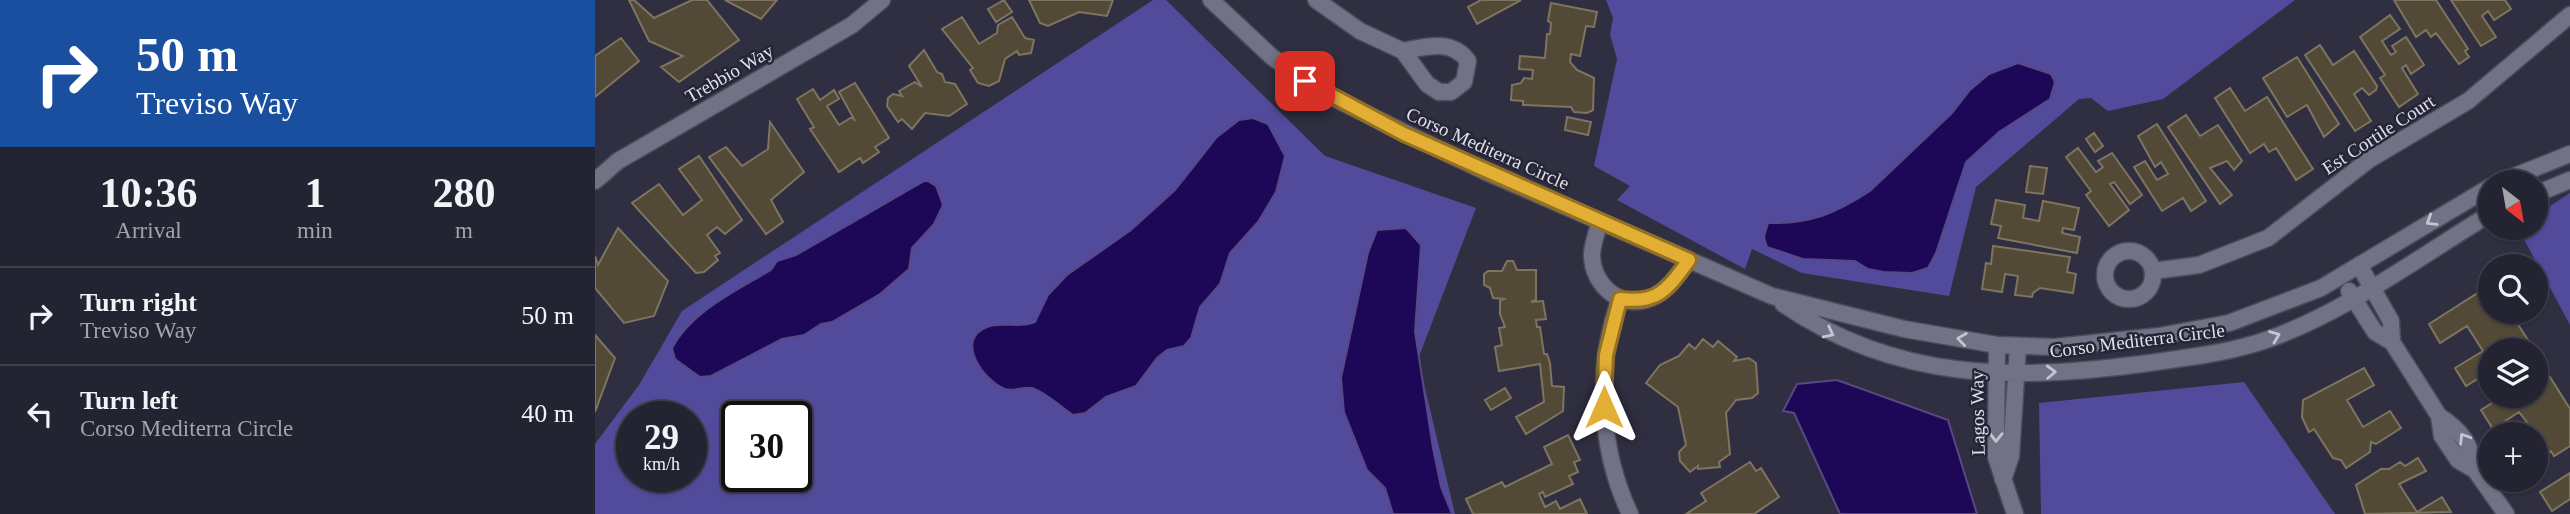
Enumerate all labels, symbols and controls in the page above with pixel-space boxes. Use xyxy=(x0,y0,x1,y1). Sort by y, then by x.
text: 50 m xyxy=(136,27,238,82)
icon: right xyxy=(21,28,112,119)
street label: Trebbio Way xyxy=(681,40,777,107)
pin xyxy=(1275,51,1335,111)
icon: arrive xyxy=(1286,62,1324,100)
text: Treviso Way xyxy=(136,85,298,121)
street label: Est Cortile Court xyxy=(2318,90,2439,179)
street label: Corso Mediterra Circle xyxy=(1403,103,1573,194)
text: 10:36 xyxy=(100,170,198,216)
text: 1 xyxy=(304,170,325,216)
text: 280 xyxy=(432,170,495,216)
north arrow xyxy=(2478,170,2548,240)
map controls xyxy=(2478,170,2548,492)
one-way arrow xyxy=(2426,212,2439,225)
text: Arrival xyxy=(115,218,182,243)
text: min xyxy=(297,218,333,243)
text: m xyxy=(455,218,473,243)
button: search xyxy=(2478,254,2548,324)
text: Turn right xyxy=(80,288,197,317)
icon: right xyxy=(21,297,59,335)
text: 50 m xyxy=(521,301,574,330)
text: Treviso Way xyxy=(80,318,196,343)
street label: Corso Mediterra Circle xyxy=(2048,319,2226,362)
one-way arrow xyxy=(1822,325,1834,339)
one-way arrow xyxy=(2268,331,2280,345)
one-way arrow xyxy=(1956,332,1968,347)
button: layers xyxy=(2478,338,2548,408)
one-way arrow xyxy=(2045,365,2056,380)
position arrow xyxy=(1567,370,1641,444)
street label: Lagos Way xyxy=(1966,370,1989,456)
text: Turn left xyxy=(80,386,178,415)
icon: left xyxy=(21,395,59,433)
text: 40 m xyxy=(521,399,574,428)
speed limit sign: 30 xyxy=(721,401,812,492)
text: Corso Mediterra Circle xyxy=(80,416,293,441)
text: 29 xyxy=(644,418,679,457)
button: + xyxy=(2478,422,2548,492)
one-way arrow xyxy=(1989,432,2004,443)
one-way arrow xyxy=(2460,433,2473,446)
text: km/h xyxy=(643,454,680,474)

